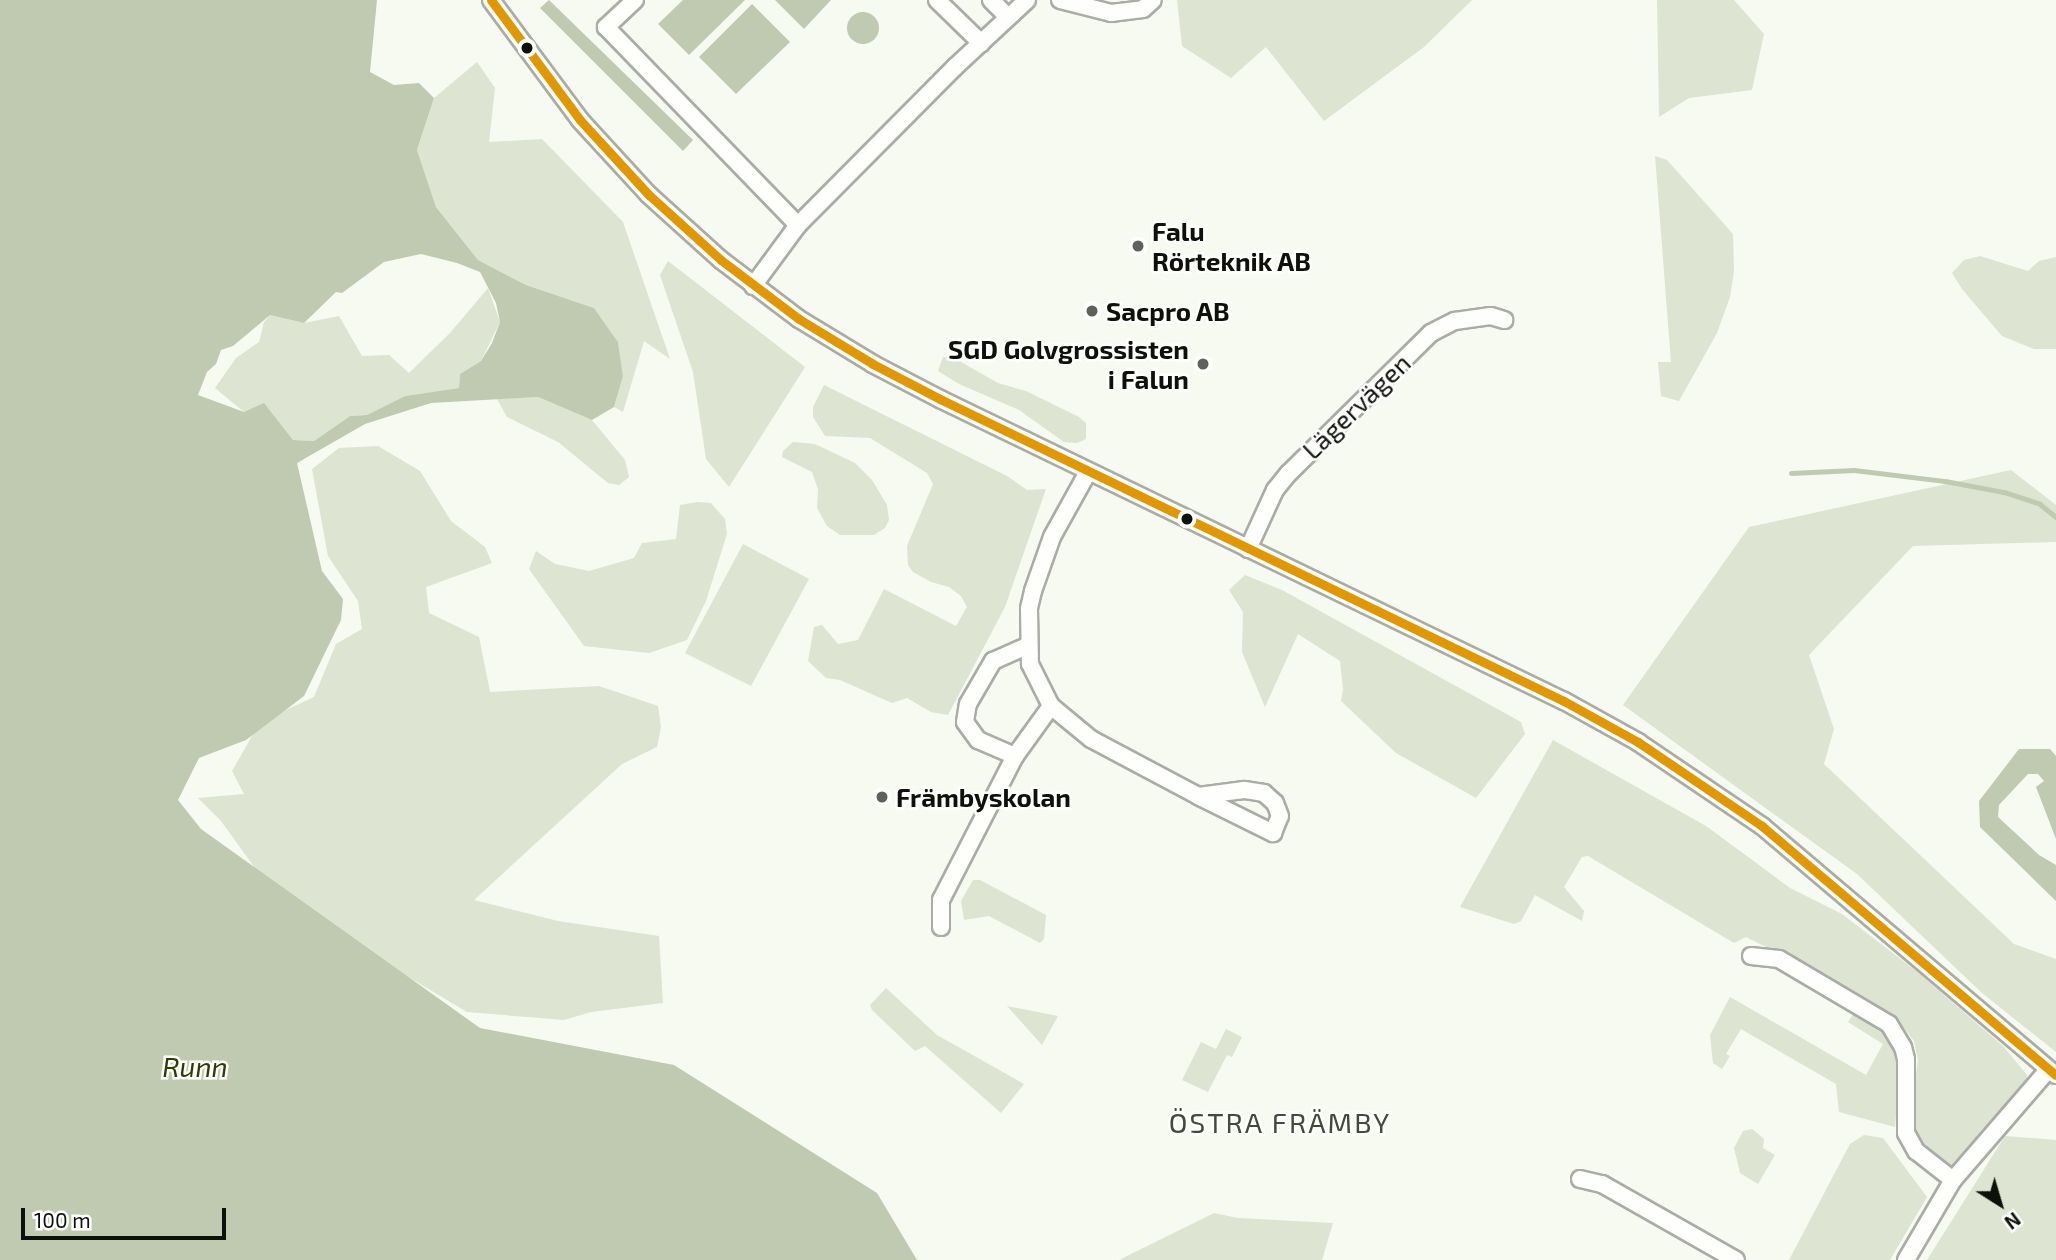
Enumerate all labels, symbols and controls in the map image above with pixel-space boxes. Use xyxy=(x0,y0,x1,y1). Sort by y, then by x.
unlabelled marker xyxy=(520,41,534,55)
place label: Falu Rörteknik AB xyxy=(1152,215,1312,276)
marker: Falu Rörteknik AB xyxy=(1130,238,1146,254)
place label: Sacpro AB xyxy=(1106,295,1230,327)
marker: Sacpro AB xyxy=(1084,303,1100,319)
place label: SGD Golvgrossisten i Falun xyxy=(948,333,1189,394)
street label: Lägervägen xyxy=(1296,347,1416,465)
marker: SGD Golvgrossisten i Falun xyxy=(1195,356,1211,372)
unlabelled marker xyxy=(1180,512,1194,526)
place label: Främbyskolan xyxy=(896,781,1071,813)
marker: Främbyskolan xyxy=(874,789,890,805)
water label: Runn xyxy=(162,1049,228,1083)
district label: ÖSTRA FRÄMBY xyxy=(1170,1105,1390,1139)
north arrow xyxy=(1965,1169,2035,1239)
scale bar xyxy=(24,1194,229,1238)
text: 100 m xyxy=(34,1207,91,1232)
text: N xyxy=(2001,1208,2025,1234)

